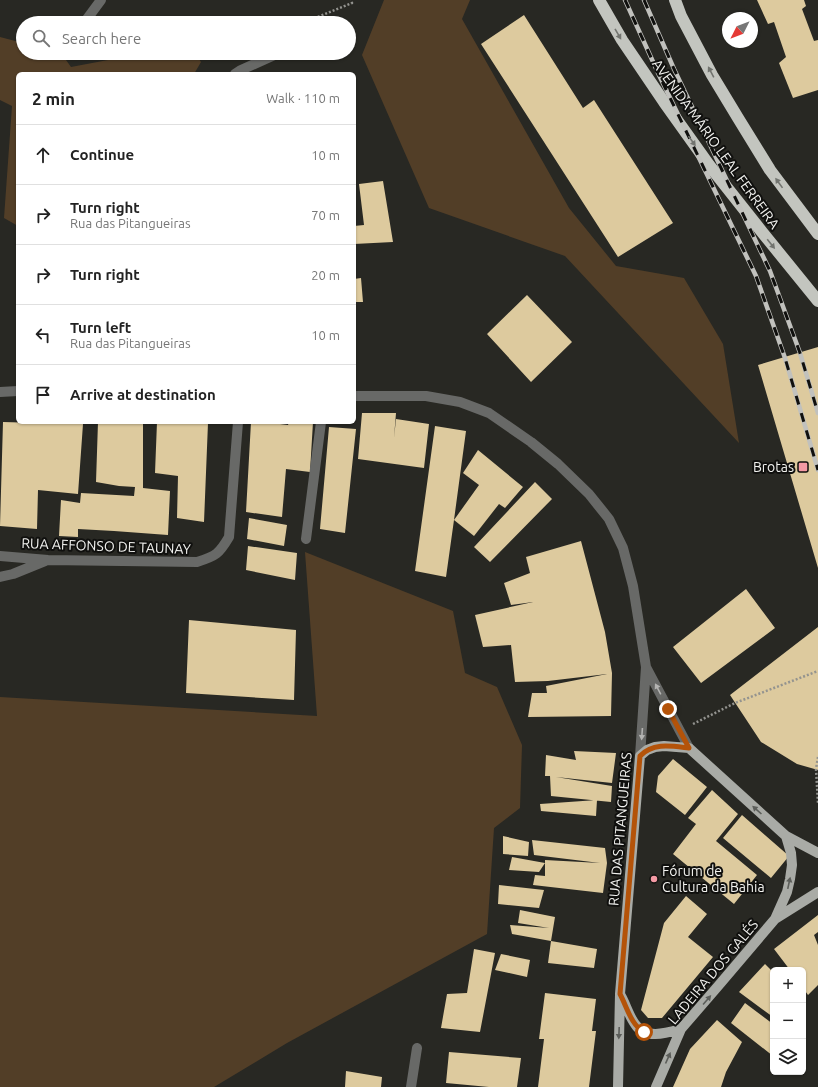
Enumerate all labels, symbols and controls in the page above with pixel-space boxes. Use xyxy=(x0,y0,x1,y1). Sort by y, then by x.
north arrow xyxy=(722,12,758,48)
search box xyxy=(16,16,356,60)
icon: search xyxy=(30,27,52,49)
one-way arrow xyxy=(615,28,622,40)
text: Search here xyxy=(62,30,141,47)
street label: AVENIDA MÁRIO LEAL FERREIRA xyxy=(649,56,784,232)
one-way arrow xyxy=(708,67,714,78)
text: 2 min xyxy=(32,89,75,108)
text: Walk · 110 m xyxy=(266,91,340,105)
one-way arrow xyxy=(688,136,696,146)
icon: ahead xyxy=(32,144,54,166)
text: Continue xyxy=(70,146,134,163)
text: 10 m xyxy=(311,148,340,162)
one-way arrow xyxy=(775,178,783,188)
text: Turn right xyxy=(70,199,140,216)
icon: right xyxy=(32,204,54,226)
text: 70 m xyxy=(311,208,340,222)
text: Rua das Pitangueiras xyxy=(70,216,191,230)
one-way arrow xyxy=(767,238,776,249)
icon: right xyxy=(32,264,54,286)
text: Turn right xyxy=(70,266,140,283)
text: 20 m xyxy=(311,268,340,282)
text: Turn left xyxy=(70,319,131,336)
icon: left xyxy=(32,324,54,346)
text: 10 m xyxy=(311,328,340,342)
text: Rua das Pitangueiras xyxy=(70,336,191,350)
icon: arrive xyxy=(32,384,54,406)
text: Arrive at destination xyxy=(70,386,216,403)
place label: Brotas xyxy=(753,459,794,475)
marker: Brotas xyxy=(797,461,809,473)
street label: RUA AFFONSO DE TAUNAY xyxy=(21,535,191,557)
one-way arrow xyxy=(654,683,661,695)
route end xyxy=(659,700,677,718)
one-way arrow xyxy=(638,728,645,740)
street label: RUA DAS PITANGUEIRAS xyxy=(605,751,635,907)
one-way arrow xyxy=(752,805,762,814)
place label: Fórum de Cultura da Bahia xyxy=(662,863,765,895)
marker: Fórum de Cultura da Bahia xyxy=(649,874,659,884)
one-way arrow xyxy=(787,877,793,889)
street label: LADEIRA DOS GALÉS xyxy=(664,916,761,1027)
map controls xyxy=(770,967,806,1075)
button: + xyxy=(770,967,806,1003)
one-way arrow xyxy=(702,995,711,1004)
button: − xyxy=(770,1003,806,1039)
route start xyxy=(635,1023,653,1041)
one-way arrow xyxy=(616,1027,623,1039)
button: layers xyxy=(770,1039,806,1075)
one-way arrow xyxy=(665,1052,672,1064)

